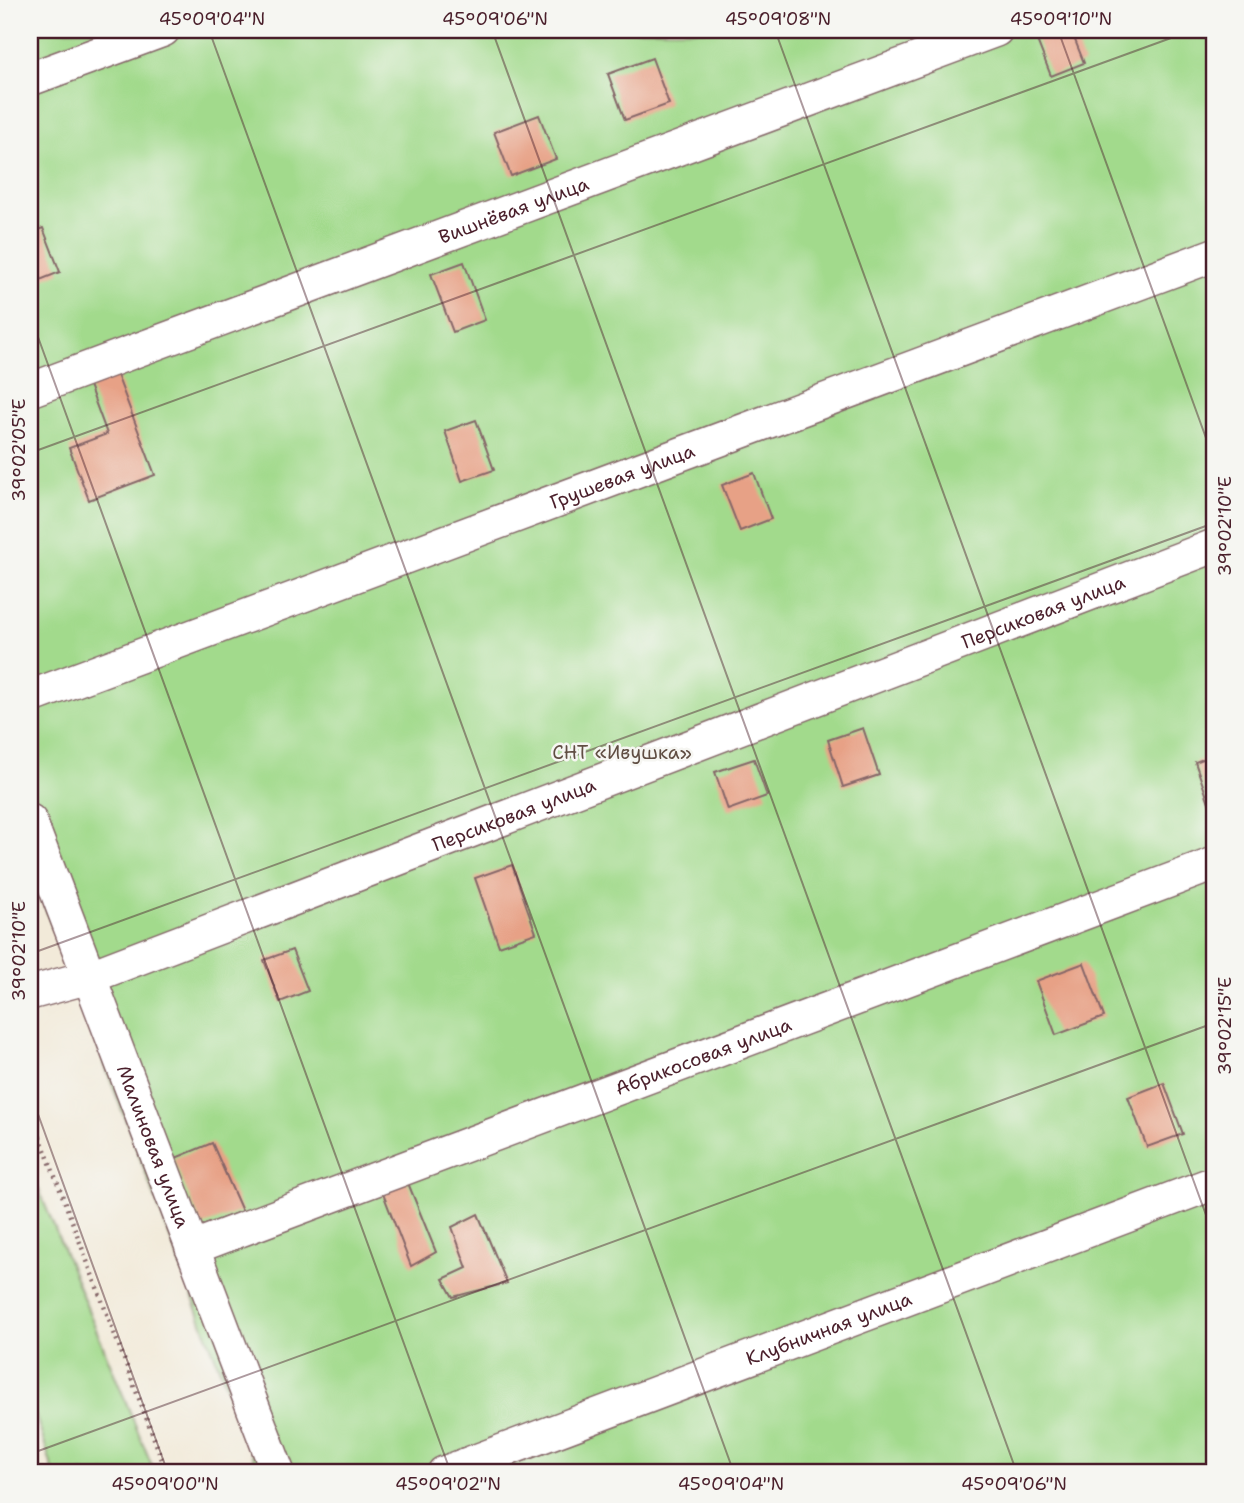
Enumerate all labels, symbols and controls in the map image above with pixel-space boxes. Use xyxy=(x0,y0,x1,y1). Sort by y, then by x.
text: 45°09'04"N xyxy=(159,7,265,31)
text: 45°09'06"N xyxy=(442,7,548,31)
text: 45°09'08"N xyxy=(725,7,831,31)
text: 45°09'10"N xyxy=(1010,7,1112,31)
street label: Вишнёвая улица xyxy=(435,170,592,249)
text: 39°02'05"E xyxy=(7,398,31,502)
street label: Грушевая улица xyxy=(546,437,698,514)
text: 39°02'10"E xyxy=(1213,476,1237,576)
street label: Персиковая улица xyxy=(958,569,1129,654)
park label: СНТ «Ивушка» xyxy=(552,740,692,765)
street label: Персиковая улица xyxy=(429,772,599,857)
text: 39°02'10"E xyxy=(7,901,31,1001)
text: 39°02'15"E xyxy=(1213,977,1237,1075)
street label: Абрикосовая улица xyxy=(611,1011,795,1100)
street label: Малиновая улица xyxy=(111,1061,196,1231)
street label: Клубничная улица xyxy=(742,1286,915,1371)
text: 45°09'00"N xyxy=(111,1472,219,1496)
text: 45°09'02"N xyxy=(395,1472,501,1496)
text: 45°09'04"N xyxy=(678,1472,784,1496)
text: 45°09'06"N xyxy=(961,1472,1067,1496)

